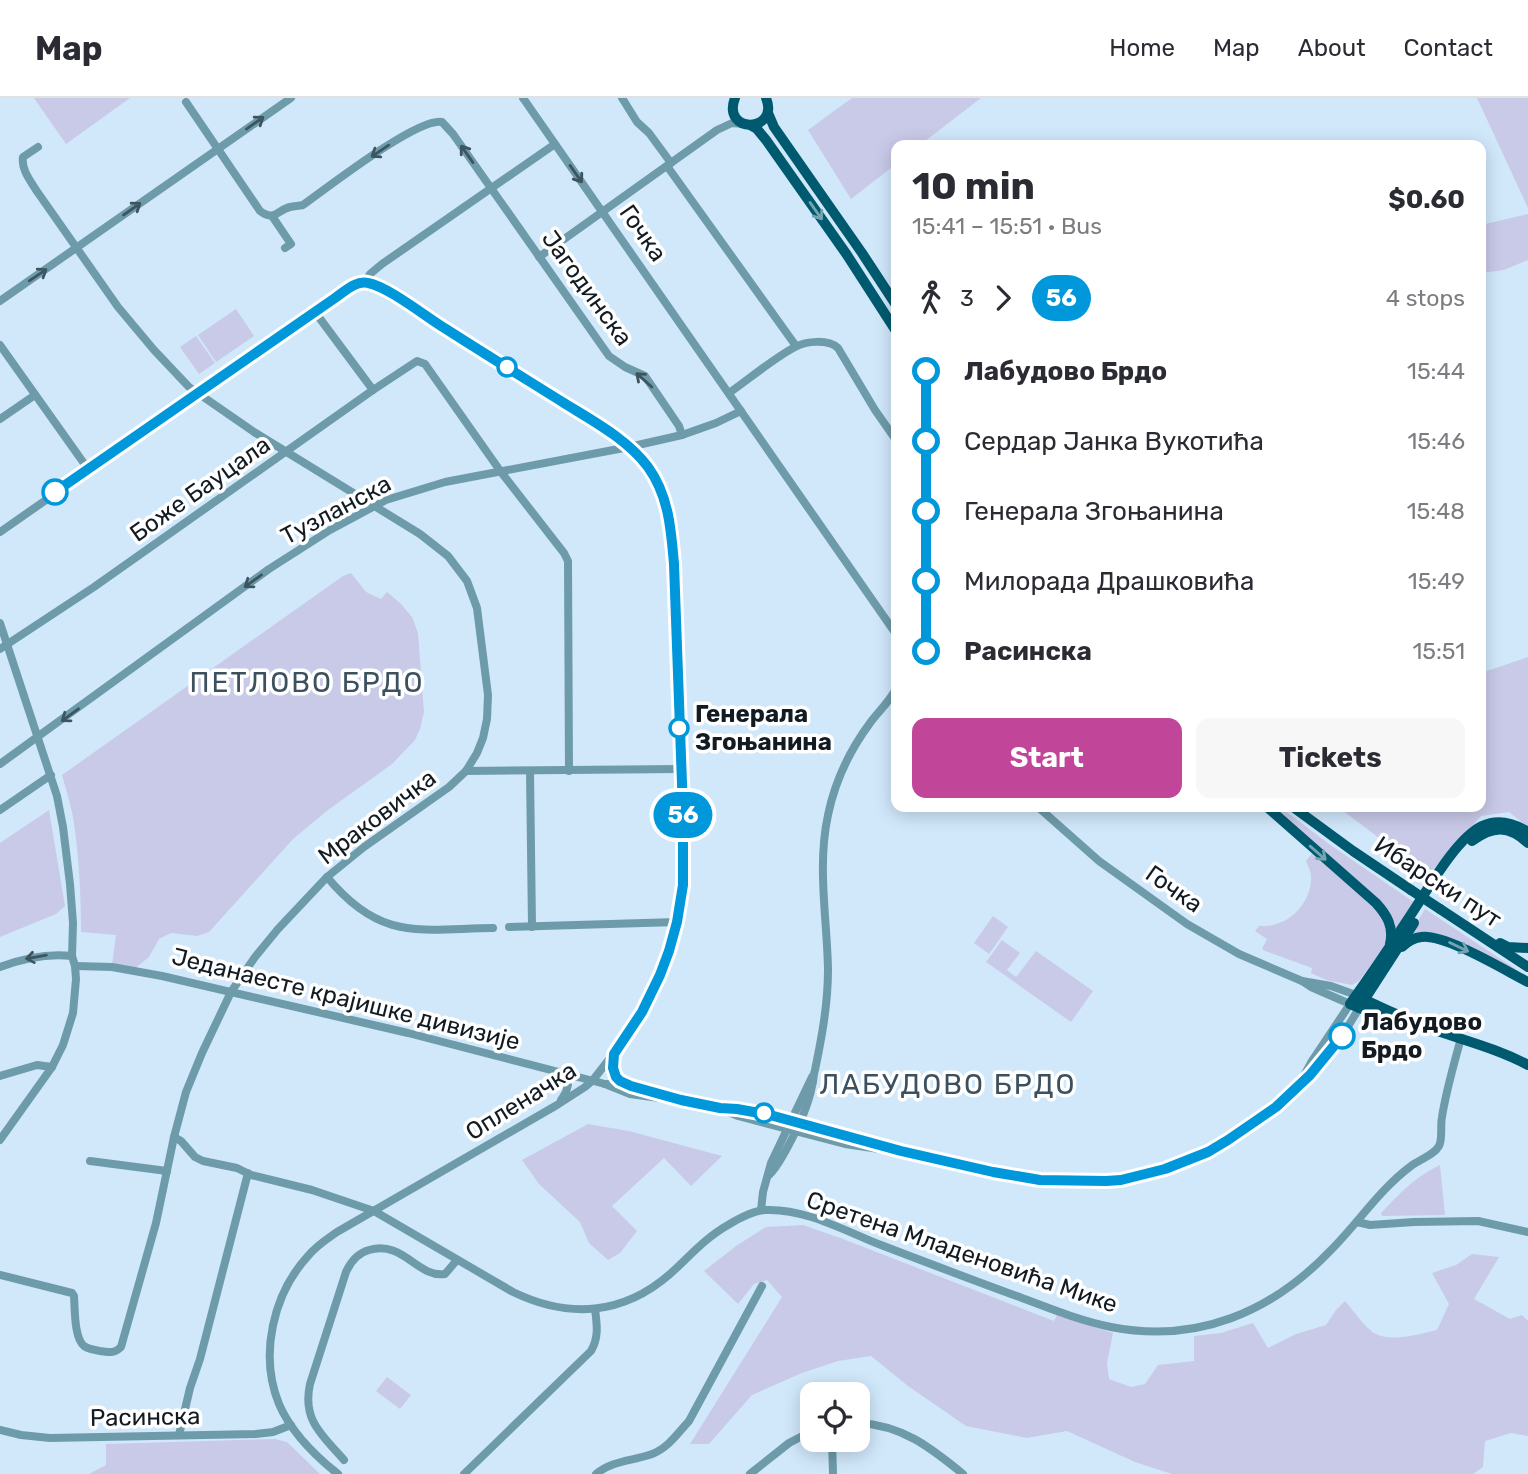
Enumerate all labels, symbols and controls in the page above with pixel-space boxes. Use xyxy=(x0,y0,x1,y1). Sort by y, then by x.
text: Map xyxy=(35,29,103,68)
text: Home xyxy=(1109,34,1175,62)
text: Map xyxy=(1213,34,1260,62)
text: About xyxy=(1298,34,1366,62)
text: Contact xyxy=(1404,34,1493,62)
one-way arrow xyxy=(244,116,264,130)
one-way arrow xyxy=(371,144,390,158)
one-way arrow xyxy=(460,145,474,164)
text: 10 min xyxy=(912,163,1035,209)
one-way arrow xyxy=(569,164,583,183)
text: $0.60 xyxy=(1388,184,1465,215)
street label: Гочка xyxy=(614,199,672,267)
one-way arrow xyxy=(809,201,823,220)
one-way arrow xyxy=(122,202,141,216)
text: 15:41 – 15:51 · Bus xyxy=(912,212,1102,240)
street label: Јагодинска xyxy=(536,225,638,351)
one-way arrow xyxy=(28,268,47,282)
icon: walk xyxy=(912,279,950,317)
icon: forward xyxy=(984,279,1022,317)
text: 3 xyxy=(960,284,974,312)
text: 56 xyxy=(1046,284,1077,312)
text: 4 stops xyxy=(1386,284,1465,312)
text: Лабудово Брдо xyxy=(964,356,1167,387)
unlabelled marker xyxy=(497,357,517,377)
text: 15:44 xyxy=(1407,357,1465,385)
one-way arrow xyxy=(635,372,653,388)
text: Сердар Јанка Вукотића xyxy=(964,426,1264,457)
text: 15:46 xyxy=(1407,427,1465,455)
street label: Боже Бауцала xyxy=(125,430,275,548)
street label: Тузланска xyxy=(276,469,396,551)
unlabelled marker xyxy=(42,479,68,505)
text: Генерала Згоњанина xyxy=(964,496,1224,527)
text: 15:48 xyxy=(1407,497,1465,525)
text: Милорада Драшковића xyxy=(964,566,1254,597)
text: 15:49 xyxy=(1408,567,1465,595)
one-way arrow xyxy=(244,573,263,588)
text: Расинска xyxy=(964,636,1092,667)
text: 15:51 xyxy=(1412,637,1465,665)
district label: ПЕТЛОВО БРДО xyxy=(189,666,425,699)
place label: Генерала Згоњанина xyxy=(695,700,832,756)
one-way arrow xyxy=(61,708,80,722)
marker: Генерала Згоњанина xyxy=(669,718,689,738)
button: Start xyxy=(912,718,1182,798)
button: Tickets xyxy=(1196,718,1465,798)
street label: Мраковичка xyxy=(313,764,441,870)
line badge: 56 xyxy=(652,792,714,838)
text: 56 xyxy=(667,801,699,829)
street label: Ибарски пут xyxy=(1369,831,1507,933)
one-way arrow xyxy=(1309,845,1327,861)
street label: Гочка xyxy=(1140,860,1208,918)
one-way arrow xyxy=(1448,941,1469,955)
street label: Једанаесте крајишке дивизије xyxy=(169,942,523,1056)
one-way arrow xyxy=(25,951,47,964)
place label: Лабудово Брдо xyxy=(1361,1008,1482,1064)
marker: Лабудово Брдо xyxy=(1329,1023,1355,1049)
street label: Опленачка xyxy=(461,1056,581,1146)
district label: ЛАБУДОВО БРДО xyxy=(820,1068,1076,1101)
unlabelled marker xyxy=(754,1103,774,1123)
street label: Сретена Младеновића Мике xyxy=(803,1186,1121,1318)
map controls xyxy=(800,1382,870,1452)
button: locate xyxy=(800,1382,870,1452)
street label: Расинска xyxy=(90,1402,200,1432)

